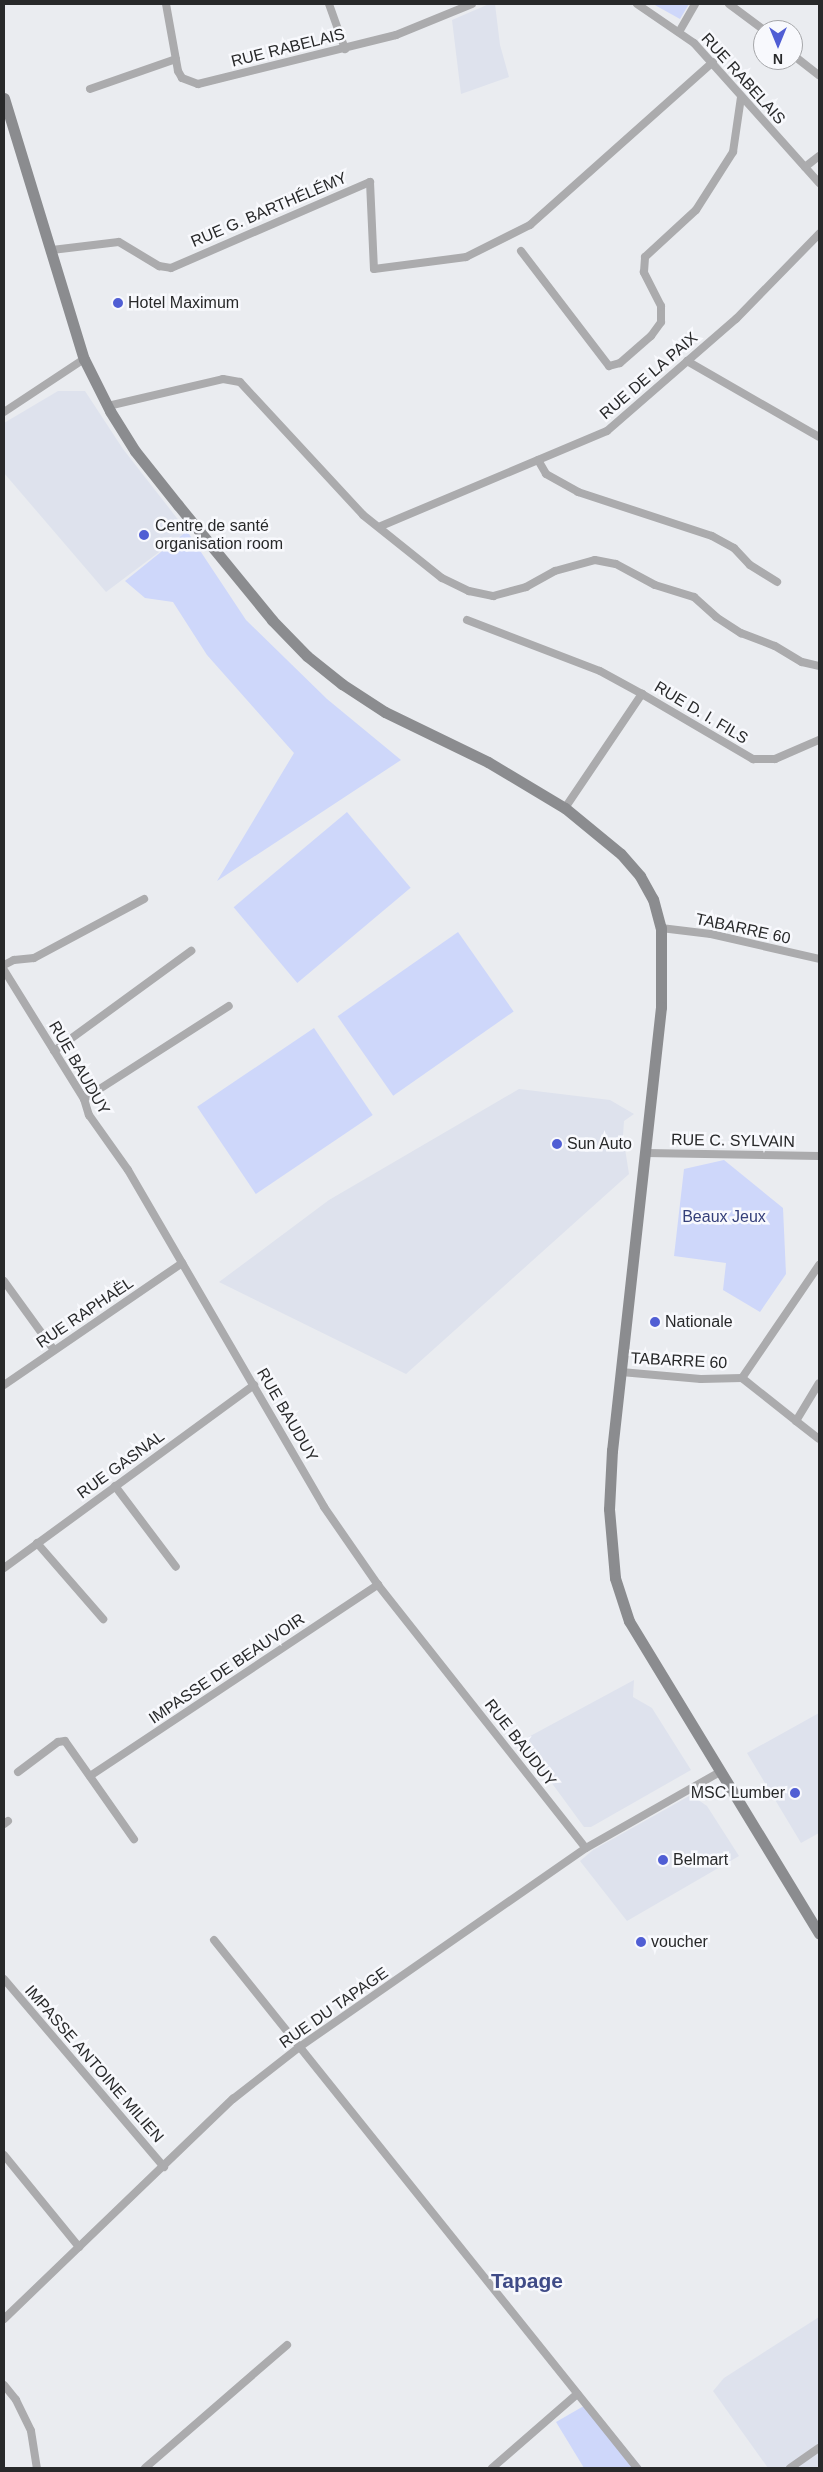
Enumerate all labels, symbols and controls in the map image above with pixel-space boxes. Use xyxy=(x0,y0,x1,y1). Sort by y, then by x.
north arrow xyxy=(753,20,803,70)
street label: RUE RABELAIS xyxy=(229,25,347,71)
street label: RUE RABELAIS xyxy=(697,29,789,129)
text: N xyxy=(773,51,783,67)
street label: RUE G. BARTHÉLÉMY xyxy=(188,168,350,252)
place label: Hotel Maximum xyxy=(128,293,239,313)
marker: Hotel Maximum xyxy=(112,297,124,309)
street label: RUE DE LA PAIX xyxy=(596,328,702,424)
place label: Centre de santé organisation room xyxy=(155,516,283,554)
marker: Centre de santé organisation room xyxy=(137,528,151,542)
street label: RUE D. I. FILS xyxy=(651,678,751,748)
street label: TABARRE 60 xyxy=(694,910,792,948)
street label: RUE BAUDUY xyxy=(44,1018,114,1118)
street label: RUE C. SYLVAIN xyxy=(671,1130,795,1152)
place label: Sun Auto xyxy=(567,1134,633,1154)
marker: Sun Auto xyxy=(551,1138,563,1150)
park label: Beaux Jeux xyxy=(682,1207,766,1227)
street label: RUE RAPHAËL xyxy=(33,1273,137,1353)
place label: Nationale xyxy=(665,1312,733,1332)
marker: Nationale xyxy=(649,1316,661,1328)
street label: TABARRE 60 xyxy=(630,1349,728,1373)
street label: RUE BAUDUY xyxy=(252,1365,322,1465)
street label: RUE GASNAL xyxy=(74,1427,168,1503)
street label: IMPASSE DE BEAUVOIR xyxy=(145,1610,309,1728)
street label: RUE BAUDUY xyxy=(480,1696,560,1790)
place label: MSC Lumber xyxy=(691,1783,785,1803)
marker: MSC Lumber xyxy=(789,1787,801,1799)
place label: Belmart xyxy=(673,1850,728,1870)
marker: Belmart xyxy=(657,1854,669,1866)
place label: voucher xyxy=(651,1932,708,1952)
marker: voucher xyxy=(635,1936,647,1948)
street label: RUE DU TAPAGE xyxy=(276,1963,392,2053)
street label: IMPASSE ANTOINE MILIEN xyxy=(20,1981,168,2147)
district label: Tapage xyxy=(491,2268,563,2294)

